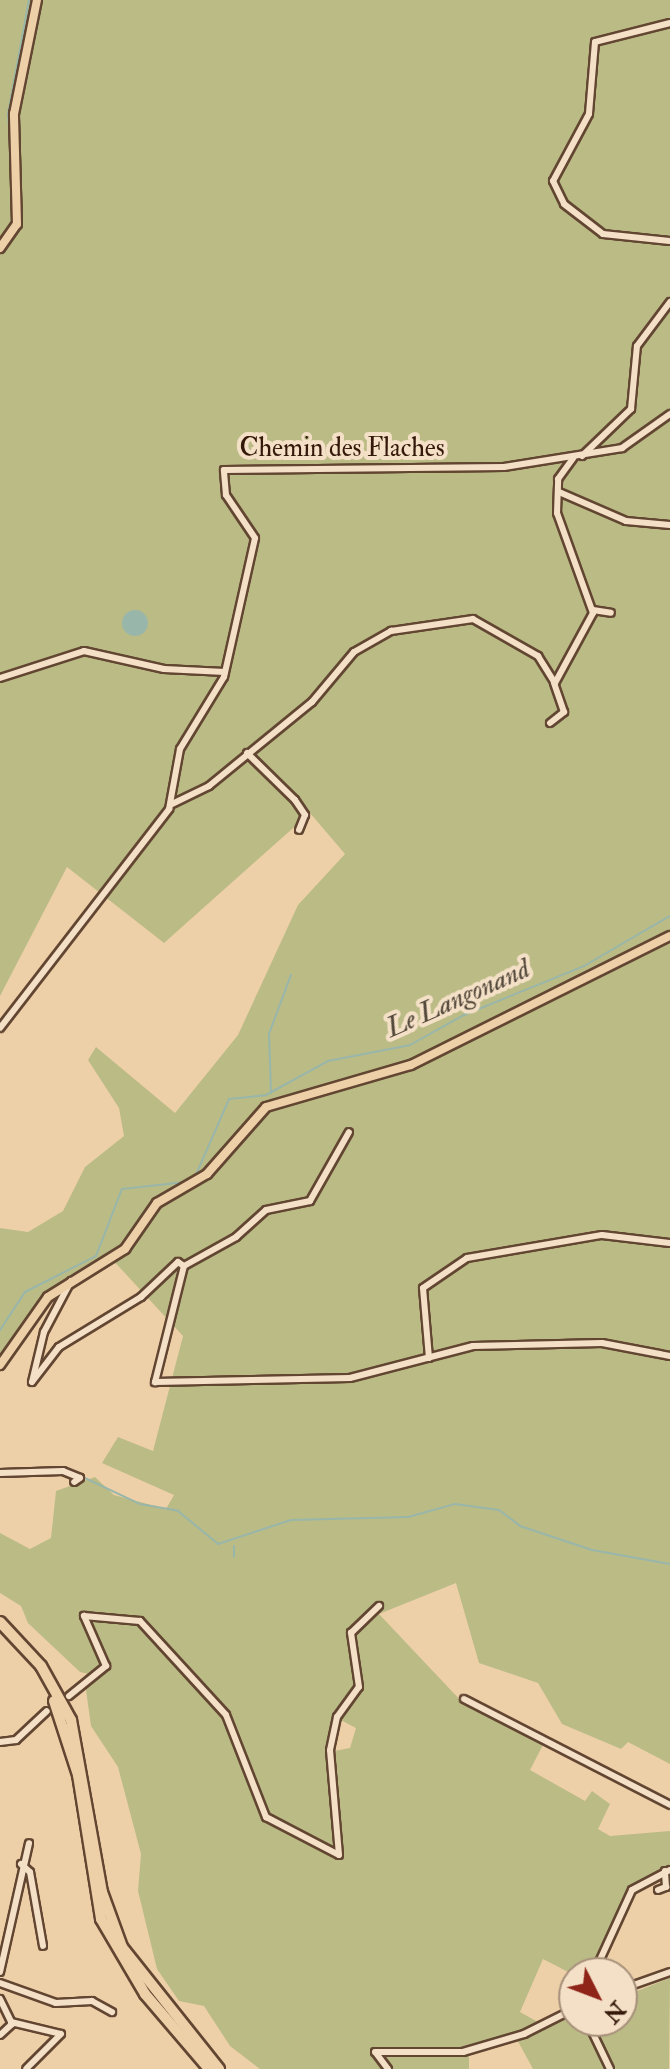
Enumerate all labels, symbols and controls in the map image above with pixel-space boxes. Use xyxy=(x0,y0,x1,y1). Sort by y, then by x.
street label: Chemin des Flaches xyxy=(239,433,445,465)
water label: Le Langonand xyxy=(381,952,535,1046)
north arrow xyxy=(558,1957,638,2037)
text: N xyxy=(597,1995,631,2028)

